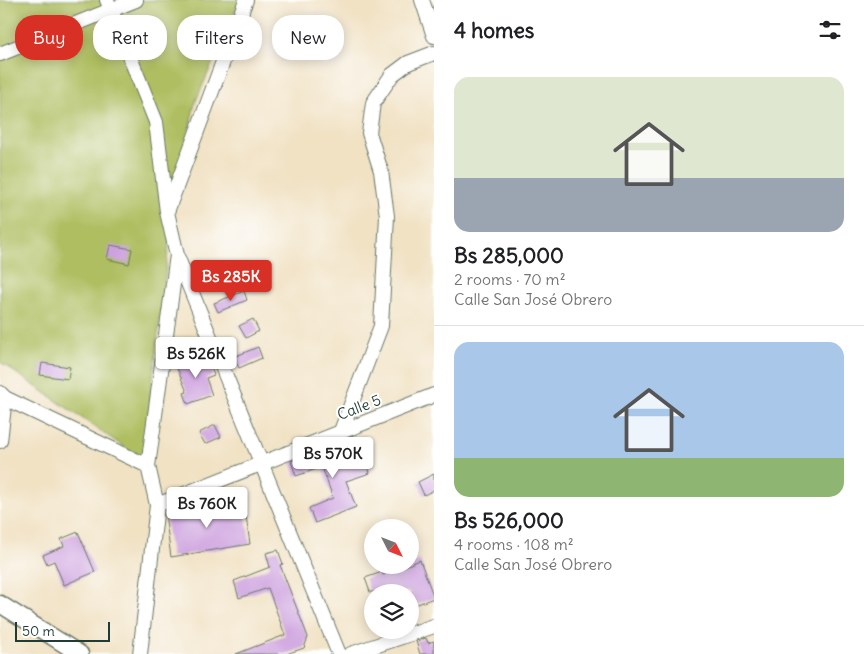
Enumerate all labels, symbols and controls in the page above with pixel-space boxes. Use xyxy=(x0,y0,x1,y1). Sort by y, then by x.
chip: Buy xyxy=(15,15,83,60)
chip: Rent xyxy=(93,15,167,60)
chip: Filters xyxy=(177,15,262,60)
chip: New xyxy=(272,15,344,60)
icon: filters xyxy=(816,16,844,44)
text: 4 homes xyxy=(454,17,534,44)
icon: home xyxy=(604,109,694,199)
text: Bs 285,000 xyxy=(454,242,564,269)
pin: Bs 285K xyxy=(185,260,277,302)
text: Bs 285K xyxy=(202,266,260,286)
text: 2 rooms · 70 m² xyxy=(454,269,566,289)
text: Calle San José Obrero xyxy=(454,289,612,309)
pin: Bs 526K xyxy=(150,336,242,379)
text: Bs 526K xyxy=(167,343,225,363)
icon: home xyxy=(604,375,694,465)
street label: Calle 5 xyxy=(334,390,384,424)
pin: Bs 570K xyxy=(287,436,379,479)
text: Bs 570K xyxy=(303,443,363,463)
pin: Bs 760K xyxy=(161,486,253,529)
text: Bs 760K xyxy=(178,493,236,513)
text: Bs 526,000 xyxy=(454,507,564,534)
north arrow xyxy=(364,519,419,574)
map controls xyxy=(364,519,419,639)
text: 4 rooms · 108 m² xyxy=(454,534,574,554)
text: Calle San José Obrero xyxy=(454,554,612,574)
button: layers xyxy=(364,584,419,639)
scale bar xyxy=(15,619,110,642)
text: 50 m xyxy=(22,622,55,640)

